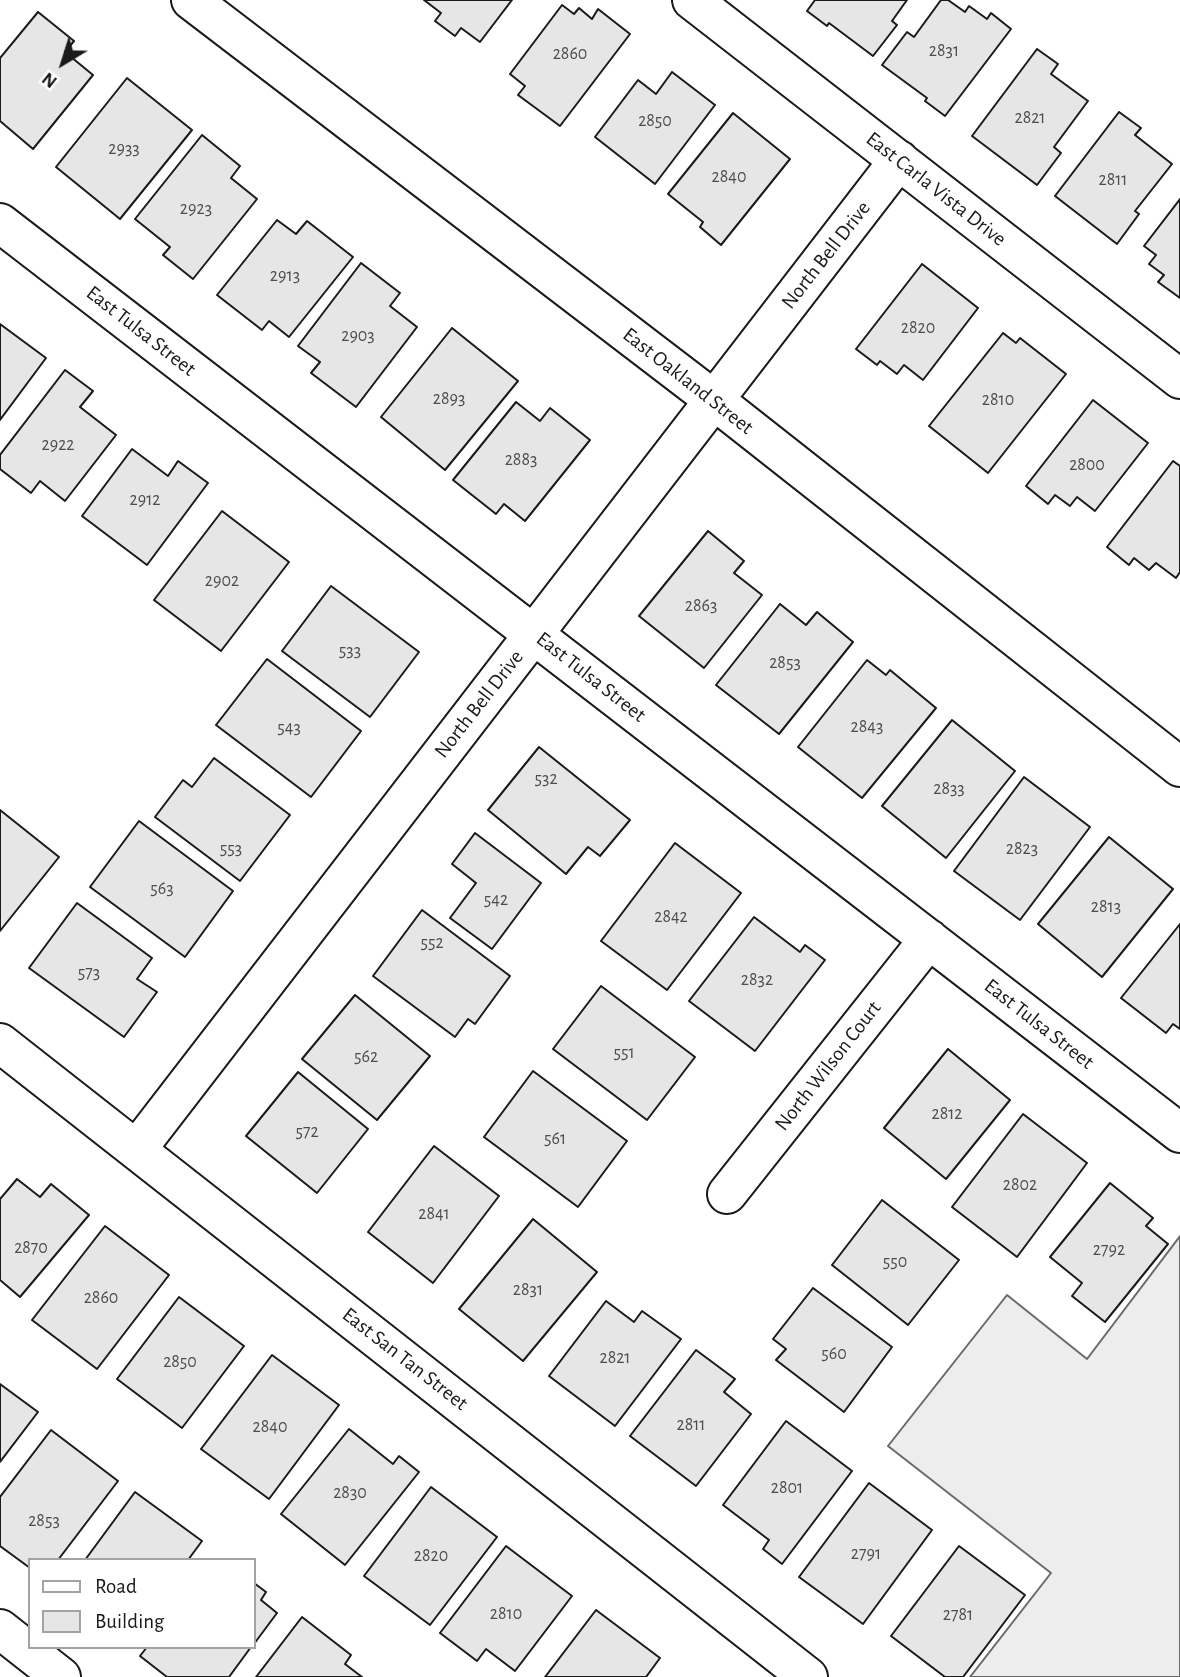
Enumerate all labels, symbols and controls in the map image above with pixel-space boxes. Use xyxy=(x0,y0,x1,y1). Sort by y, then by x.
north arrow xyxy=(28,28,98,98)
house number: 2831 xyxy=(929,40,959,62)
house number: 2860 xyxy=(553,43,587,65)
text: N xyxy=(39,68,61,91)
house number: 2821 xyxy=(1014,107,1046,129)
house number: 2850 xyxy=(638,110,672,132)
street label: East Carla Vista Drive xyxy=(861,126,1011,252)
house number: 2933 xyxy=(108,138,140,160)
house number: 2840 xyxy=(712,166,746,188)
house number: 2811 xyxy=(1098,169,1128,191)
street label: North Bell Drive xyxy=(776,196,876,314)
house number: 2923 xyxy=(180,198,212,220)
house number: 2913 xyxy=(270,265,300,287)
street label: East Tulsa Street xyxy=(81,280,201,382)
house number: 2820 xyxy=(901,317,935,339)
street label: East Oakland Street xyxy=(618,322,758,440)
house number: 2903 xyxy=(341,325,375,347)
house number: 2893 xyxy=(433,388,465,410)
house number: 2810 xyxy=(982,389,1014,411)
house number: 2922 xyxy=(41,434,75,456)
house number: 2883 xyxy=(505,449,537,471)
house number: 2800 xyxy=(1069,454,1105,476)
house number: 2912 xyxy=(129,489,161,511)
house number: 2902 xyxy=(205,570,239,592)
house number: 2863 xyxy=(685,595,717,617)
street label: East Tulsa Street xyxy=(531,626,651,728)
house number: 533 xyxy=(339,640,361,662)
street label: North Bell Drive xyxy=(429,645,529,763)
house number: 2853 xyxy=(769,652,801,674)
house number: 2843 xyxy=(851,716,883,738)
house number: 543 xyxy=(277,717,301,739)
house number: 532 xyxy=(534,768,558,790)
house number: 2833 xyxy=(933,778,965,800)
house number: 553 xyxy=(220,838,242,860)
house number: 2823 xyxy=(1006,838,1038,860)
house number: 563 xyxy=(150,878,174,900)
house number: 542 xyxy=(484,889,508,911)
house number: 2813 xyxy=(1091,896,1121,918)
house number: 2842 xyxy=(654,906,688,928)
house number: 552 xyxy=(420,932,444,954)
house number: 573 xyxy=(78,962,100,984)
house number: 2832 xyxy=(741,969,773,991)
street label: East Tulsa Street xyxy=(979,973,1099,1075)
street label: North Wilson Court xyxy=(769,996,887,1136)
house number: 551 xyxy=(613,1042,635,1064)
house number: 562 xyxy=(354,1046,378,1068)
house number: 2812 xyxy=(931,1103,963,1125)
house number: 572 xyxy=(295,1121,319,1143)
house number: 561 xyxy=(544,1128,566,1150)
house number: 2802 xyxy=(1003,1174,1037,1196)
house number: 2841 xyxy=(418,1203,450,1225)
house number: 2870 xyxy=(14,1237,48,1259)
house number: 2792 xyxy=(1093,1239,1125,1261)
house number: 550 xyxy=(883,1251,907,1273)
house number: 2831 xyxy=(513,1279,543,1301)
house number: 2860 xyxy=(84,1287,118,1309)
street label: East San Tan Street xyxy=(337,1302,473,1416)
house number: 560 xyxy=(821,1343,847,1365)
house number: 2821 xyxy=(599,1347,631,1369)
house number: 2850 xyxy=(163,1351,197,1373)
house number: 2811 xyxy=(676,1414,706,1436)
house number: 2840 xyxy=(253,1416,287,1438)
house number: 2801 xyxy=(771,1477,803,1499)
house number: 2830 xyxy=(333,1482,367,1504)
house number: 2853 xyxy=(28,1510,60,1532)
house number: 2791 xyxy=(851,1543,881,1565)
house number: 2820 xyxy=(414,1545,448,1567)
legend xyxy=(28,1558,256,1649)
text: Road xyxy=(95,1576,137,1597)
house number: 2810 xyxy=(490,1603,522,1625)
house number: 2781 xyxy=(943,1604,973,1626)
text: Building xyxy=(95,1611,164,1632)

